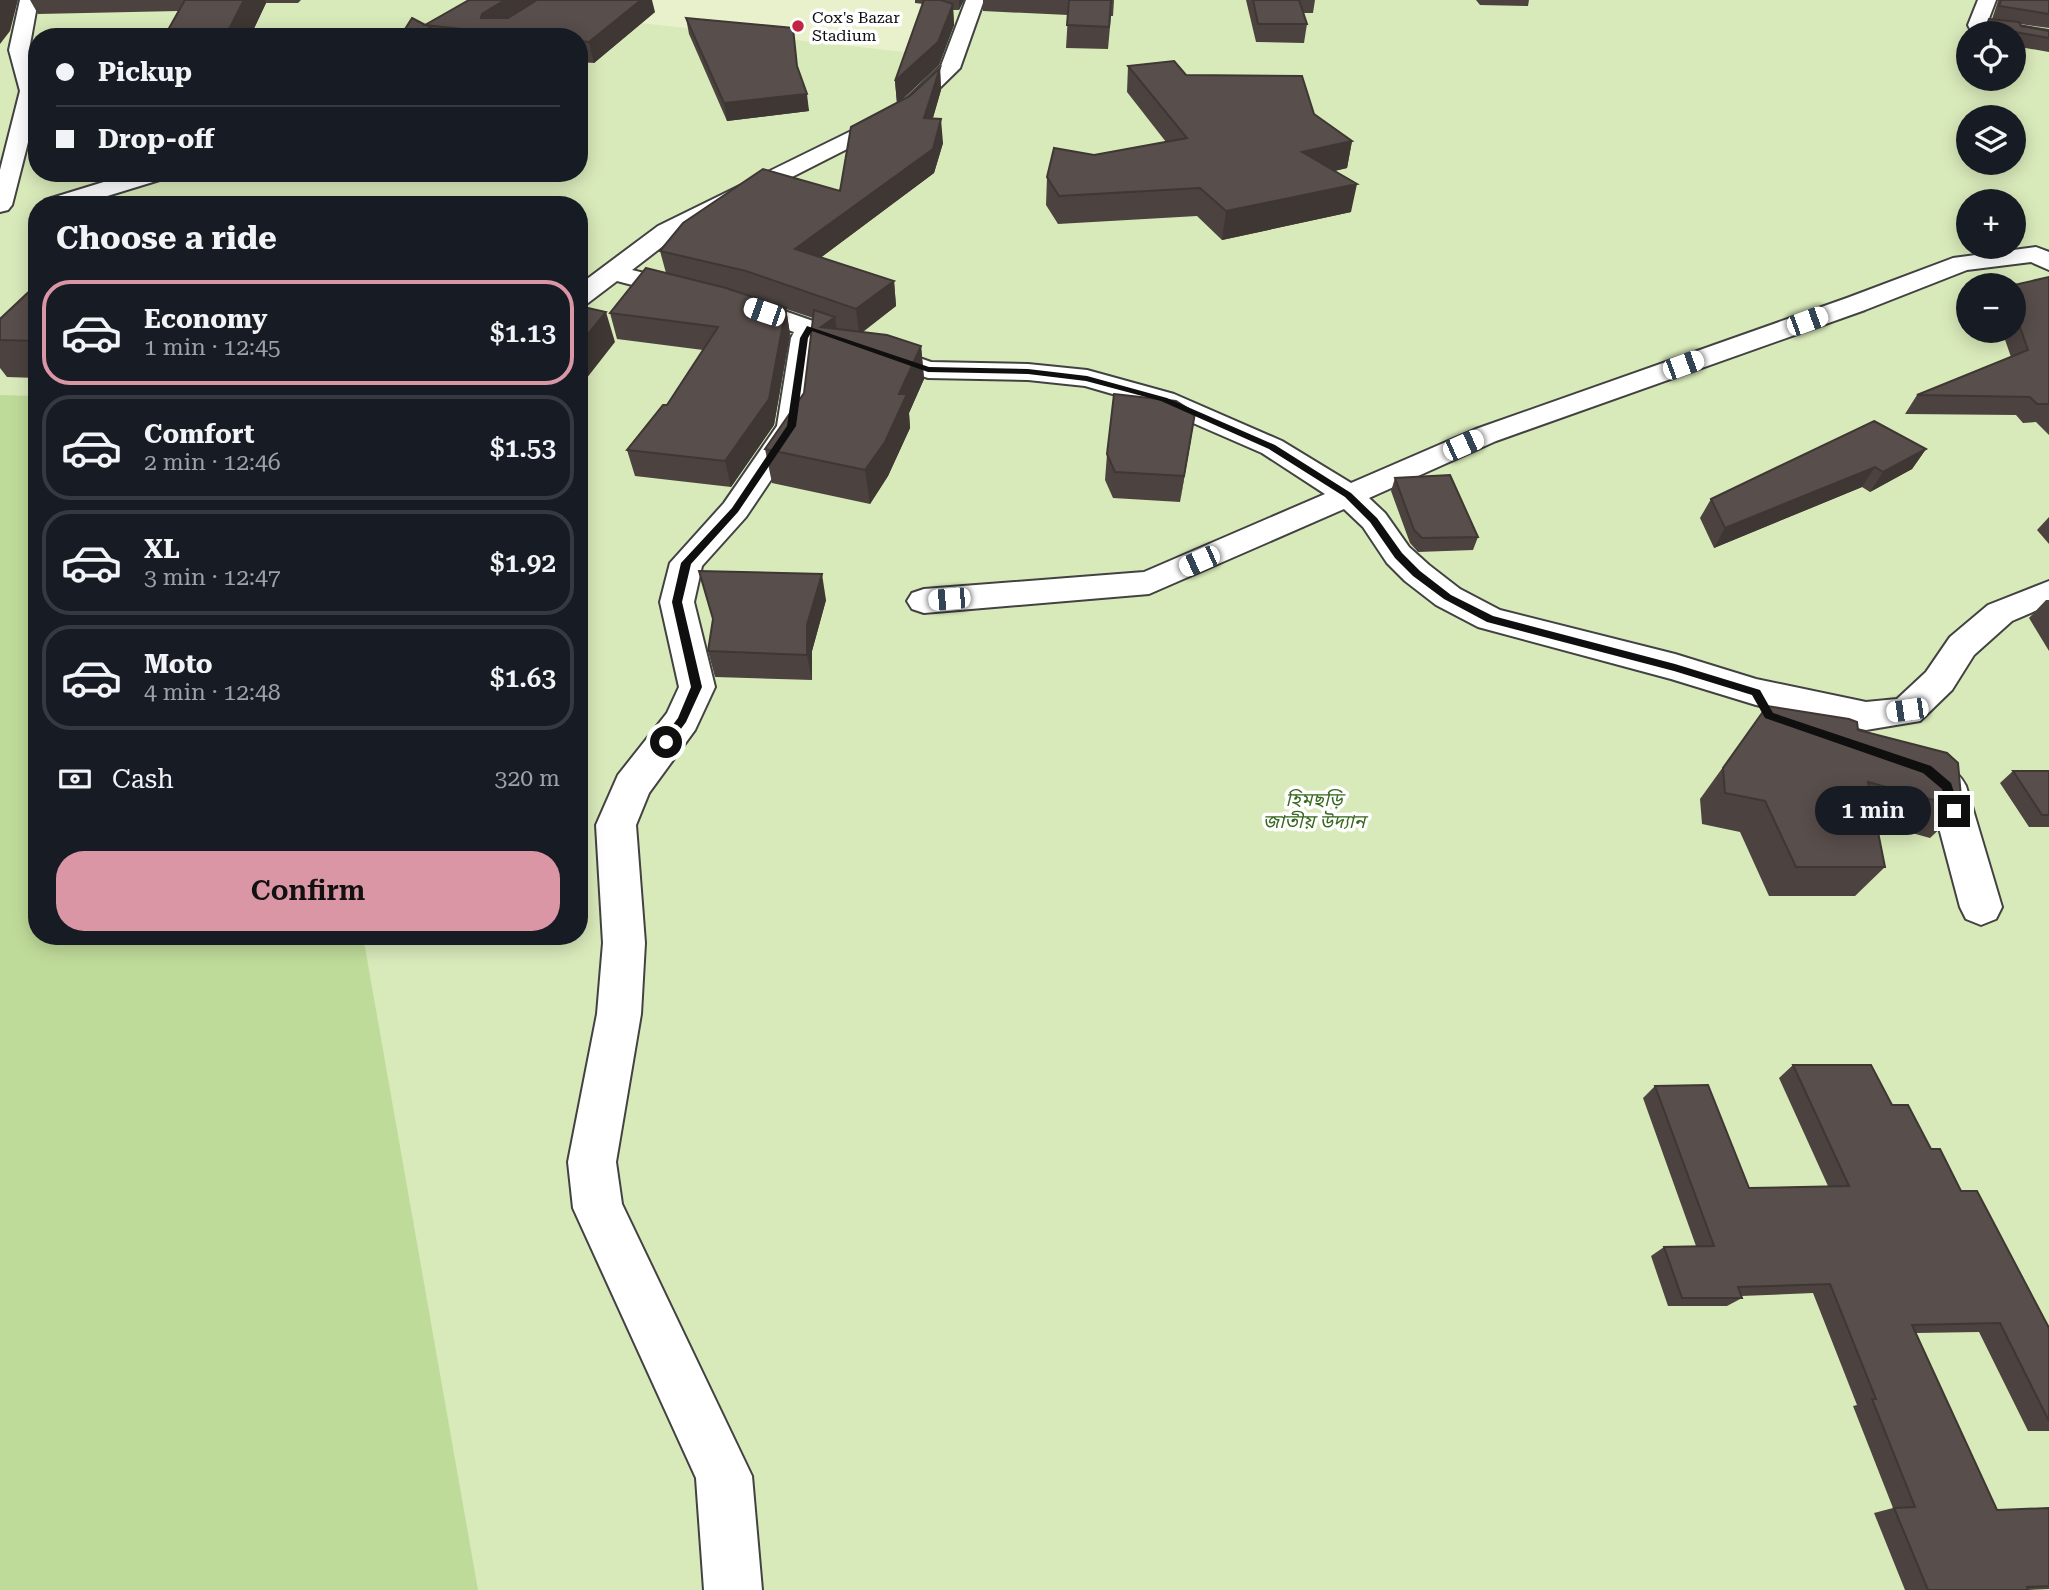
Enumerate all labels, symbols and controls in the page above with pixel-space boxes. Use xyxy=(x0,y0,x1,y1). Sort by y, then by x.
place label: Cox's Bazar Stadium xyxy=(812,8,900,45)
marker: Cox's Bazar Stadium xyxy=(790,18,806,34)
map controls xyxy=(1956,21,2026,343)
button: locate xyxy=(1956,21,2026,91)
text: Pickup xyxy=(98,57,192,87)
button: layers xyxy=(1956,105,2026,175)
text: Drop-off xyxy=(98,124,214,154)
button: + xyxy=(1956,189,2026,259)
text: Choose a ride xyxy=(56,219,277,257)
button: − xyxy=(1956,273,2026,343)
car xyxy=(741,295,788,329)
icon: car xyxy=(60,301,123,364)
text: Economy xyxy=(144,304,267,334)
car xyxy=(1784,304,1831,338)
text: $1.13 xyxy=(490,318,556,348)
text: 1 min · 12:45 xyxy=(144,334,281,361)
car xyxy=(1660,348,1707,382)
icon: car xyxy=(60,416,123,479)
text: Comfort xyxy=(144,419,254,449)
car xyxy=(1440,427,1487,463)
text: $1.53 xyxy=(490,433,556,463)
text: 2 min · 12:46 xyxy=(144,449,281,476)
icon: car xyxy=(60,531,123,594)
text: XL xyxy=(144,534,180,564)
car xyxy=(1176,543,1223,579)
text: $1.92 xyxy=(490,548,556,578)
text: 3 min · 12:47 xyxy=(144,564,281,591)
car xyxy=(928,587,971,611)
icon: car xyxy=(60,646,123,709)
text: Moto xyxy=(144,649,213,679)
text: $1.63 xyxy=(490,663,556,693)
text: 4 min · 12:48 xyxy=(144,679,281,706)
car xyxy=(1885,697,1930,723)
route start xyxy=(650,726,682,758)
icon: cash xyxy=(56,760,94,798)
text: Cash xyxy=(112,764,174,794)
text: 320 m xyxy=(495,765,560,792)
callout: 1 min xyxy=(1814,786,1930,836)
park label: হিমছড়ি জাতীয় উদ্যান xyxy=(1263,788,1369,833)
route end xyxy=(1938,795,1970,827)
text: 1 min xyxy=(1841,797,1905,824)
button: Confirm xyxy=(56,851,560,931)

